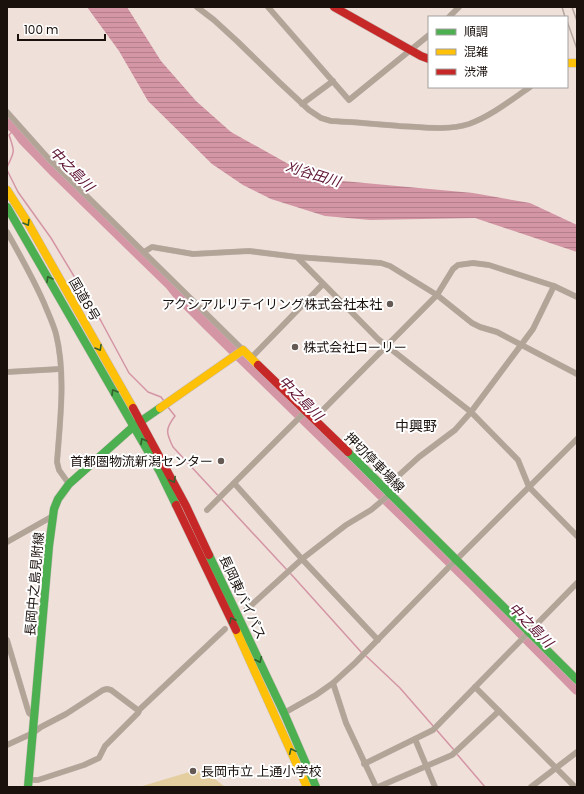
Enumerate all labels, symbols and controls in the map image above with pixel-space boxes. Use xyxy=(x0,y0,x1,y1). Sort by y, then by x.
scale bar xyxy=(18,16,105,42)
legend xyxy=(428,16,568,88)
text: 100 m xyxy=(24,21,58,38)
text: 順調 xyxy=(464,23,488,40)
text: 混雑 xyxy=(464,43,488,60)
text: 渋滞 xyxy=(464,63,488,80)
water label: 中之島川 xyxy=(45,142,100,197)
water label: 刈谷田川 xyxy=(283,156,345,192)
one-way arrow xyxy=(23,219,30,226)
street label: 国道8号 xyxy=(65,274,105,324)
one-way arrow xyxy=(47,276,54,283)
place label: アクシアルリテイリング株式会社本社 xyxy=(162,295,382,314)
marker: アクシアルリテイリング株式会社本社 xyxy=(385,299,395,309)
place label: 株式会社ローリー xyxy=(303,338,407,357)
marker: 株式会社ローリー xyxy=(290,342,300,352)
one-way arrow xyxy=(95,344,102,351)
water label: 中之島川 xyxy=(274,371,329,426)
one-way arrow xyxy=(112,389,119,396)
district label: 中興野 xyxy=(395,416,437,436)
street label: 押切停車場線 xyxy=(340,428,409,497)
one-way arrow xyxy=(140,438,147,445)
place label: 首都圏物流新潟センター xyxy=(70,452,213,471)
marker: 首都圏物流新潟センター xyxy=(216,456,226,466)
one-way arrow xyxy=(168,476,175,483)
street label: 長岡中之島見附線 xyxy=(21,531,48,637)
street label: 長岡東バイパス xyxy=(215,552,270,642)
water label: 中之島川 xyxy=(504,598,559,653)
one-way arrow xyxy=(229,617,237,625)
one-way arrow xyxy=(254,656,262,664)
one-way arrow xyxy=(289,748,297,756)
place label: 長岡市立 上通小学校 xyxy=(201,762,321,781)
marker: 長岡市立 上通小学校 xyxy=(188,766,198,776)

